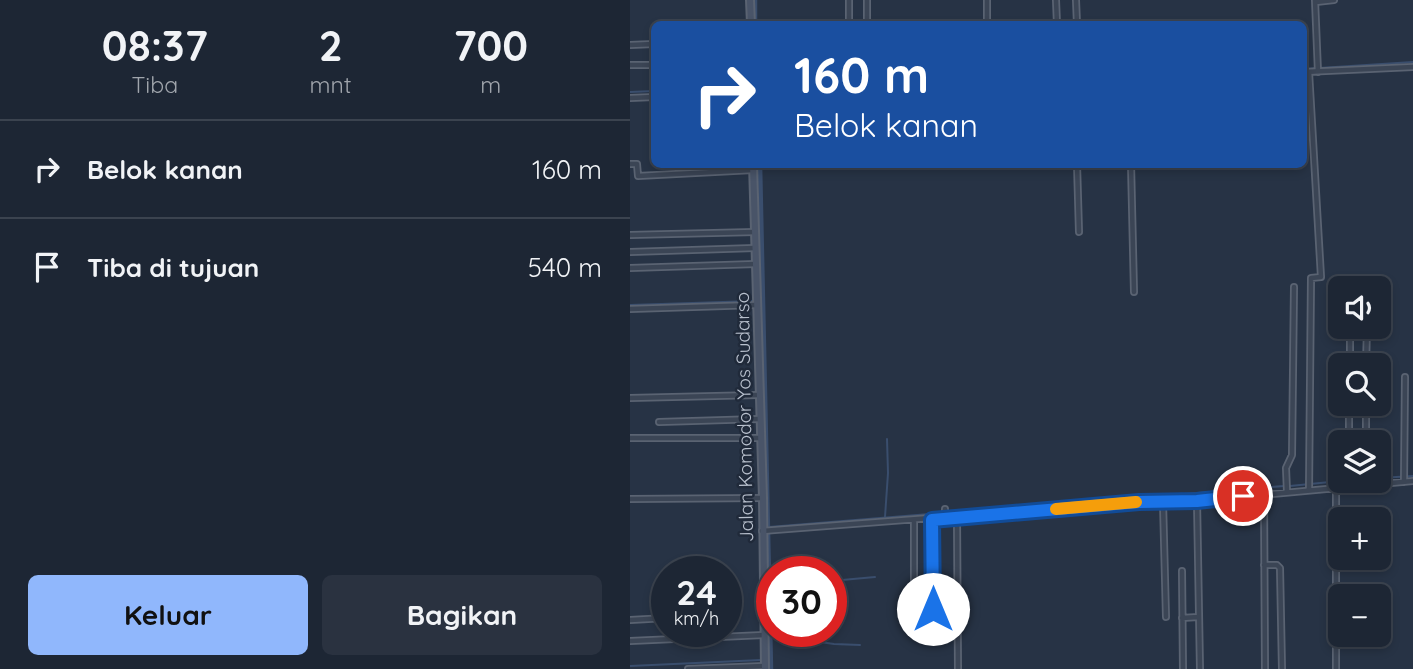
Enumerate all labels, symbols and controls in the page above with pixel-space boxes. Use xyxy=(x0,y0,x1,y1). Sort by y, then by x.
text: 08:37 xyxy=(102,19,208,72)
text: 2 xyxy=(319,19,343,72)
text: 700 xyxy=(454,19,528,72)
text: 160 m xyxy=(794,44,929,105)
icon: right xyxy=(679,49,770,140)
text: Tiba xyxy=(131,70,178,99)
text: mnt xyxy=(310,70,352,99)
text: m xyxy=(480,70,501,99)
text: Belok kanan xyxy=(794,105,978,145)
icon: right xyxy=(28,150,66,188)
text: Belok kanan xyxy=(87,153,243,186)
text: 160 m xyxy=(532,153,602,186)
icon: arrive xyxy=(28,248,66,286)
text: Tiba di tujuan xyxy=(87,251,259,284)
text: 540 m xyxy=(528,251,602,284)
map controls xyxy=(1328,276,1391,647)
button: sound xyxy=(1328,276,1391,339)
street label: Jalan Komodor Yos Sudarso xyxy=(730,292,758,542)
button: search xyxy=(1328,353,1391,416)
button: layers xyxy=(1328,430,1391,493)
pin xyxy=(1213,466,1273,526)
icon: arrive xyxy=(1224,477,1262,515)
button: + xyxy=(1328,507,1391,570)
speed limit sign: 30 xyxy=(756,556,847,647)
text: 24 xyxy=(676,570,717,614)
position arrow xyxy=(896,572,970,646)
button: Keluar xyxy=(28,575,308,655)
button: Bagikan xyxy=(322,575,602,655)
button: − xyxy=(1328,584,1391,647)
text: km/h xyxy=(674,607,719,630)

